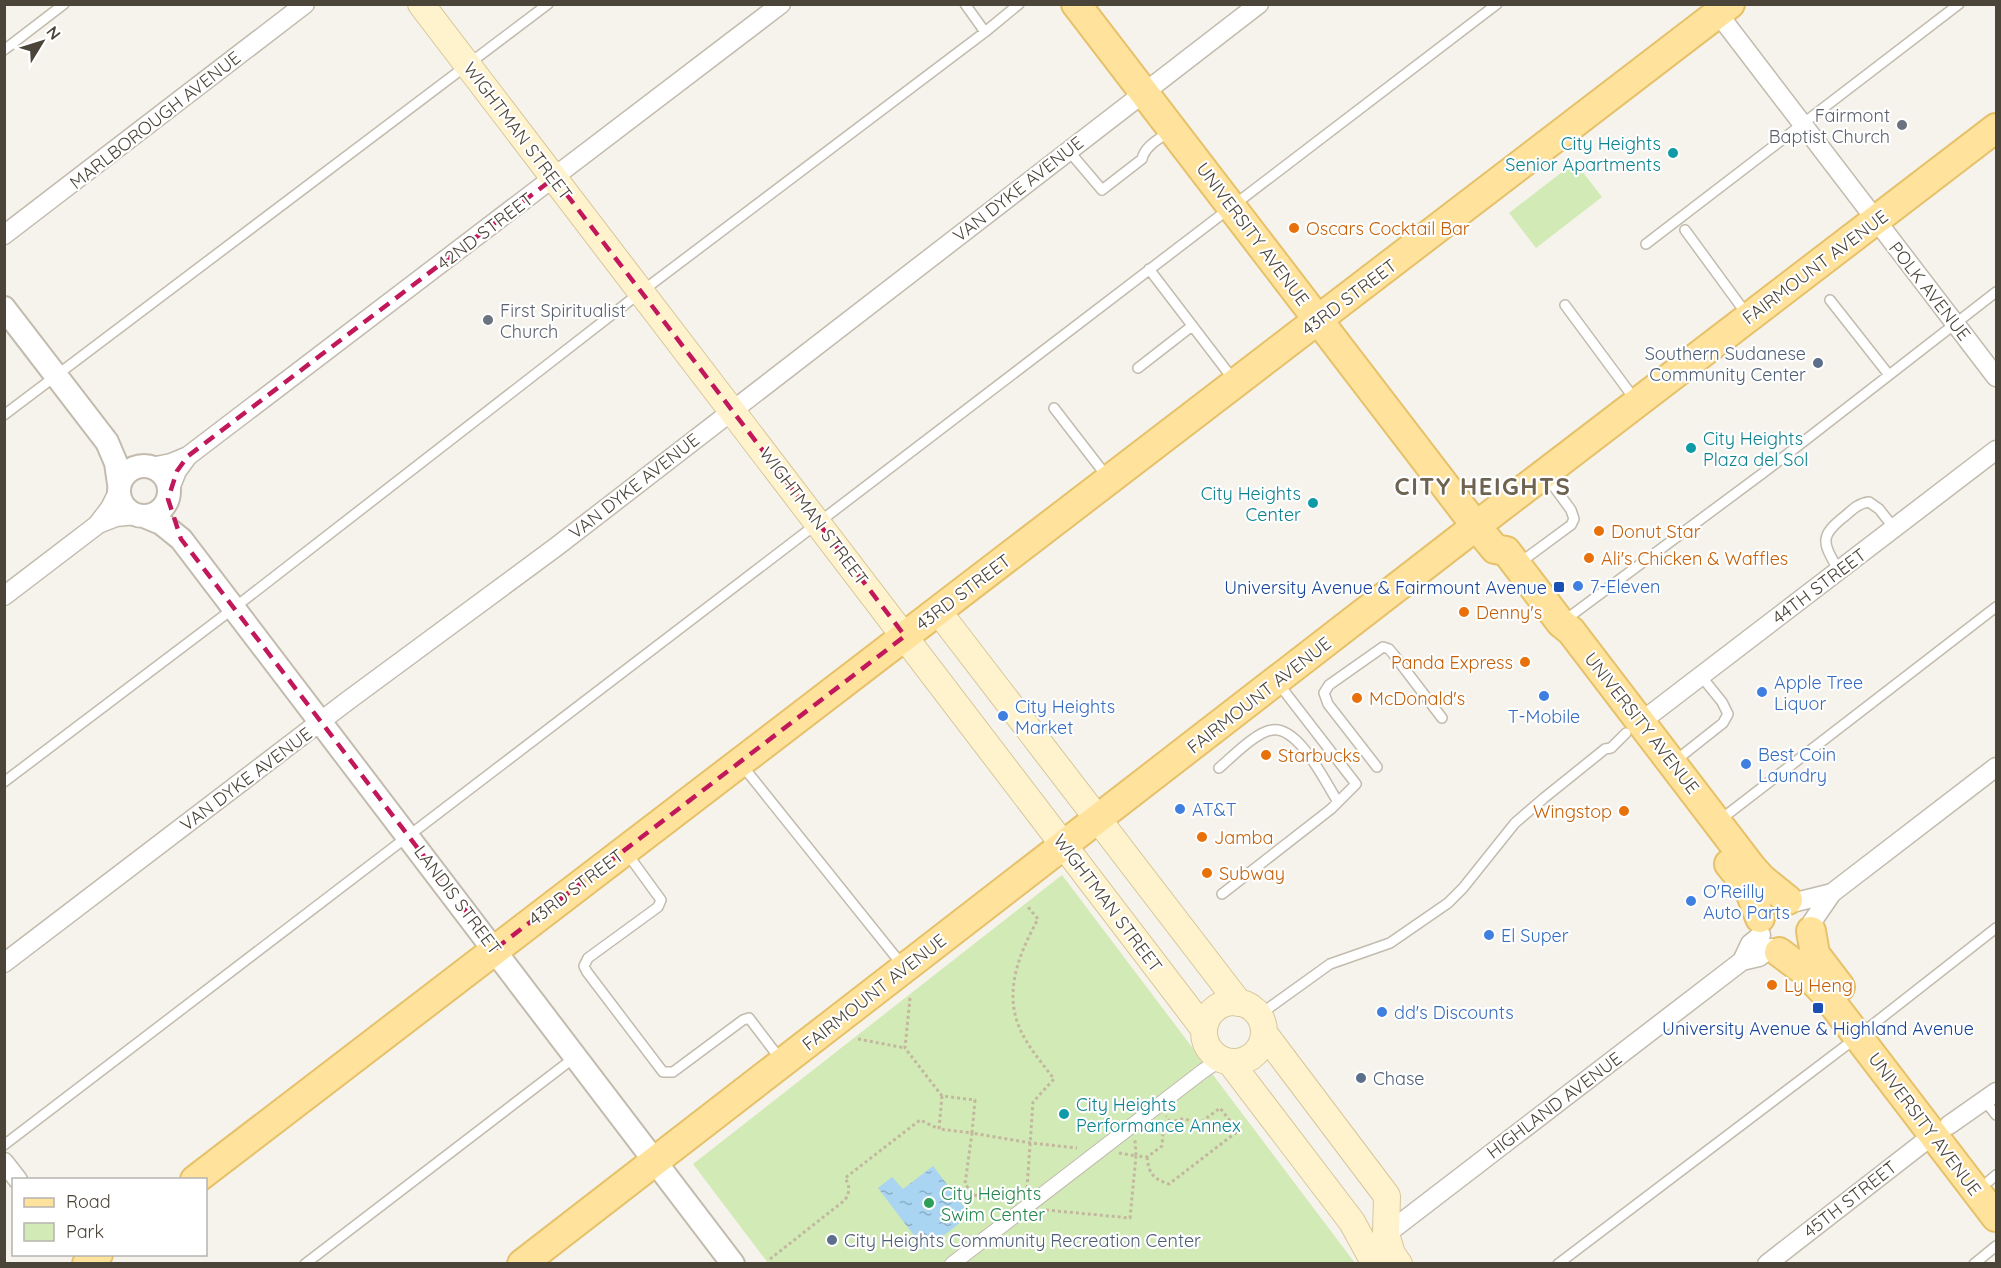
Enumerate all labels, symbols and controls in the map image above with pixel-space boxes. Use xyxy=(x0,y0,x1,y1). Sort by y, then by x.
north arrow xyxy=(12,12,72,72)
text: N xyxy=(42,22,65,44)
street label: MARLBOROUGH AVENUE xyxy=(65,46,245,194)
street label: WIGHTMAN STREET xyxy=(459,57,578,205)
place label: Fairmont Baptist Church xyxy=(1769,104,1890,148)
marker: Fairmont Baptist Church xyxy=(1895,118,1909,132)
street label: VAN DYKE AVENUE xyxy=(948,131,1088,247)
place label: City Heights Senior Apartments xyxy=(1505,132,1661,176)
marker: City Heights Senior Apartments xyxy=(1666,146,1680,160)
street label: UNIVERSITY AVENUE xyxy=(1192,158,1314,310)
street label: 42ND STREET xyxy=(432,187,538,275)
street label: FAIRMOUNT AVENUE xyxy=(1738,205,1892,329)
place label: Oscars Cocktail Bar xyxy=(1306,217,1470,240)
marker: Oscars Cocktail Bar xyxy=(1287,221,1301,235)
street label: POLK AVENUE xyxy=(1884,237,1976,345)
street label: 43RD STREET xyxy=(1297,254,1401,340)
place label: First Spiritualist Church xyxy=(500,299,626,343)
marker: First Spiritualist Church xyxy=(481,313,495,327)
place label: Southern Sudanese Community Center xyxy=(1645,342,1806,386)
marker: Southern Sudanese Community Center xyxy=(1811,356,1825,370)
place label: City Heights Plaza del Sol xyxy=(1703,427,1808,471)
street label: VAN DYKE AVENUE xyxy=(564,428,704,544)
marker: City Heights Plaza del Sol xyxy=(1684,441,1698,455)
street label: WIGHTMAN STREET xyxy=(755,442,874,590)
district label: CITY HEIGHTS xyxy=(1395,471,1571,501)
place label: City Heights Center xyxy=(1201,482,1301,526)
marker: City Heights Center xyxy=(1306,496,1320,510)
place label: Donut Star xyxy=(1611,520,1701,543)
marker: Donut Star xyxy=(1592,524,1606,538)
street label: 44TH STREET xyxy=(1767,543,1871,629)
place label: Ali's Chicken & Waffles xyxy=(1601,547,1788,570)
street label: 43RD STREET xyxy=(911,549,1015,635)
marker: Ali's Chicken & Waffles xyxy=(1582,551,1596,565)
place label: 7-Eleven xyxy=(1590,575,1661,598)
place label: University Avenue & Fairmount Avenue xyxy=(1224,576,1547,599)
marker: 7-Eleven xyxy=(1571,579,1585,593)
marker: University Avenue & Fairmount Avenue xyxy=(1552,580,1566,594)
place label: Denny's xyxy=(1476,601,1542,624)
marker: Denny's xyxy=(1457,605,1471,619)
street label: FAIRMOUNT AVENUE xyxy=(1182,632,1336,758)
street label: UNIVERSITY AVENUE xyxy=(1579,647,1705,799)
place label: Panda Express xyxy=(1391,651,1513,674)
marker: Panda Express xyxy=(1518,655,1532,669)
place label: Apple Tree Liquor xyxy=(1774,671,1863,715)
marker: Apple Tree Liquor xyxy=(1755,685,1769,699)
place label: McDonald's xyxy=(1369,687,1465,710)
marker: T-Mobile xyxy=(1537,689,1551,703)
marker: McDonald's xyxy=(1350,691,1364,705)
place label: City Heights Market xyxy=(1015,695,1115,739)
place label: T-Mobile xyxy=(1508,705,1580,728)
marker: City Heights Market xyxy=(996,709,1010,723)
street label: VAN DYKE AVENUE xyxy=(176,722,316,836)
place label: Best Coin Laundry xyxy=(1758,743,1836,787)
place label: Starbucks xyxy=(1278,744,1361,767)
marker: Starbucks xyxy=(1259,748,1273,762)
marker: Best Coin Laundry xyxy=(1739,757,1753,771)
place label: AT&T xyxy=(1192,798,1237,821)
place label: Wingstop xyxy=(1533,800,1612,823)
marker: AT&T xyxy=(1173,802,1187,816)
marker: Wingstop xyxy=(1617,804,1631,818)
place label: Jamba xyxy=(1214,826,1273,849)
street label: WIGHTMAN STREET xyxy=(1049,829,1168,977)
marker: Jamba xyxy=(1195,830,1209,844)
street label: LANDIS STREET xyxy=(409,841,507,959)
street label: 43RD STREET xyxy=(524,844,628,930)
place label: Subway xyxy=(1219,862,1285,885)
marker: Subway xyxy=(1200,866,1214,880)
place label: O'Reilly Auto Parts xyxy=(1703,880,1790,924)
marker: O'Reilly Auto Parts xyxy=(1684,894,1698,908)
place label: El Super xyxy=(1501,924,1569,947)
marker: El Super xyxy=(1482,928,1496,942)
street label: FAIRMOUNT AVENUE xyxy=(797,929,951,1055)
place label: Ly Heng xyxy=(1784,974,1853,997)
marker: Ly Heng xyxy=(1765,978,1779,992)
place label: dd's Discounts xyxy=(1394,1001,1514,1024)
marker: University Avenue & Highland Avenue xyxy=(1811,1001,1825,1015)
marker: dd's Discounts xyxy=(1375,1005,1389,1019)
place label: University Avenue & Highland Avenue xyxy=(1662,1017,1974,1040)
street label: HIGHLAND AVENUE xyxy=(1482,1047,1626,1163)
street label: UNIVERSITY AVENUE xyxy=(1864,1048,1986,1200)
place label: Chase xyxy=(1373,1067,1425,1090)
marker: Chase xyxy=(1354,1071,1368,1085)
place label: City Heights Performance Annex xyxy=(1076,1093,1241,1137)
marker: City Heights Performance Annex xyxy=(1057,1107,1071,1121)
street label: 45TH STREET xyxy=(1799,1155,1902,1243)
legend xyxy=(12,1178,207,1256)
place label: City Heights Swim Center xyxy=(941,1182,1045,1226)
text: Road xyxy=(66,1190,111,1213)
marker: City Heights Swim Center xyxy=(922,1196,936,1210)
text: Park xyxy=(66,1220,104,1243)
place label: City Heights Community Recreation Center xyxy=(844,1229,1201,1252)
marker: City Heights Community Recreation Center xyxy=(825,1233,839,1247)

